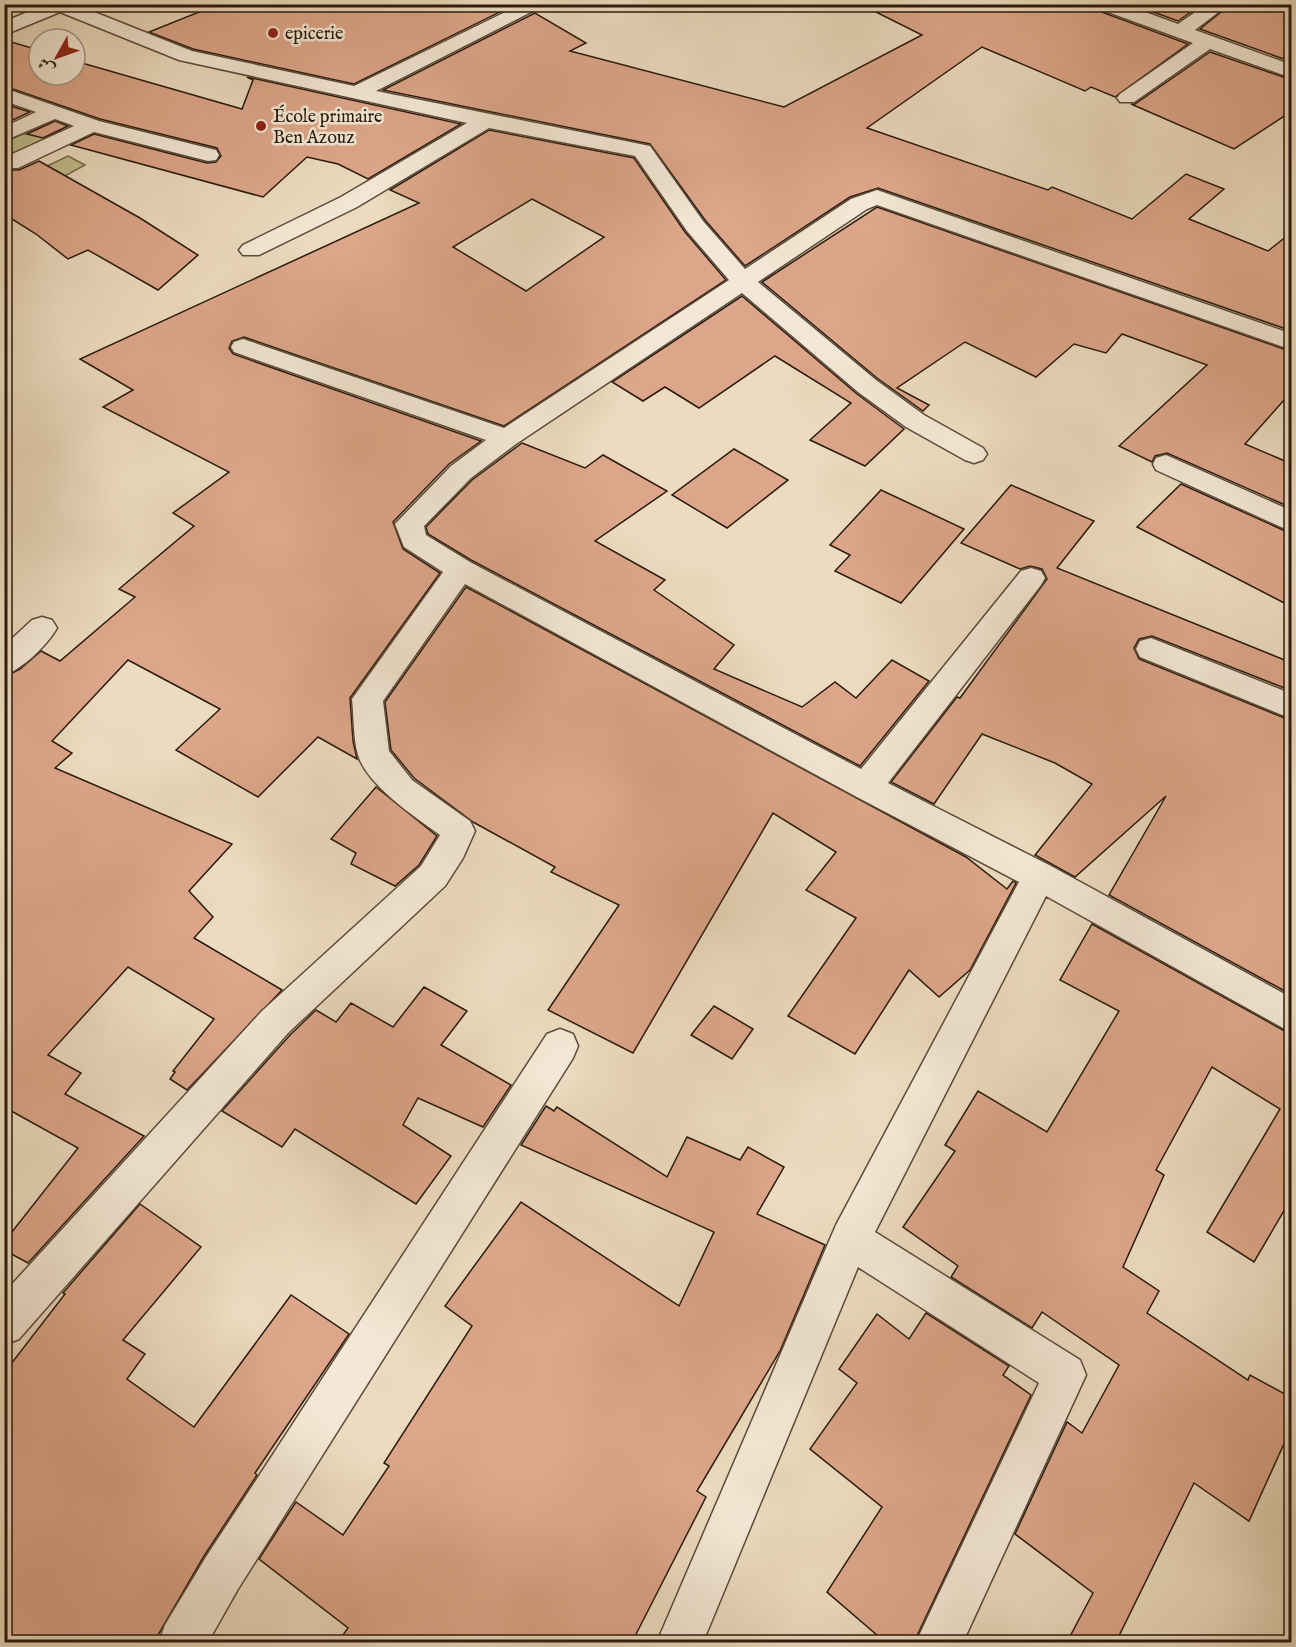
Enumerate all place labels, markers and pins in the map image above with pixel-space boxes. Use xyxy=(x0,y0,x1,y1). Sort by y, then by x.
place label: epicerie xyxy=(285,23,343,46)
marker: epicerie xyxy=(266,26,280,40)
place label: École primaire Ben Azouz xyxy=(273,104,382,150)
marker: École primaire Ben Azouz xyxy=(254,119,268,133)

